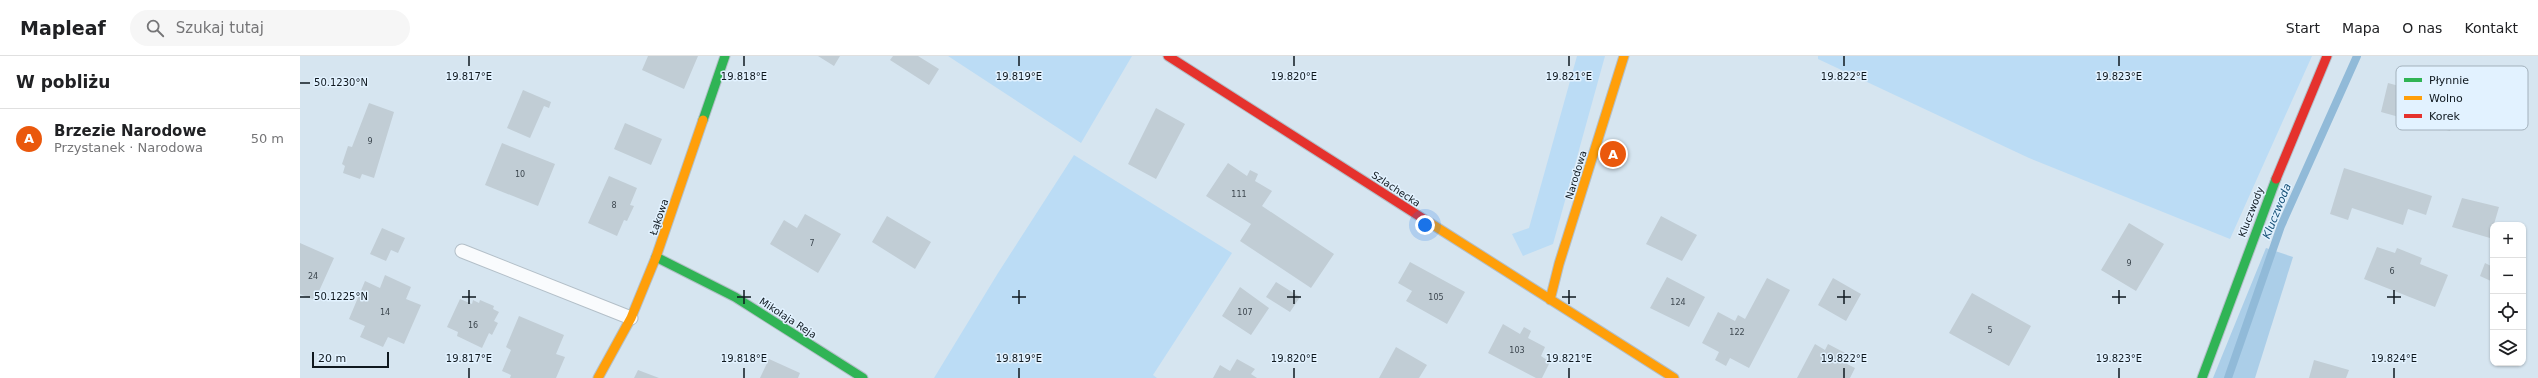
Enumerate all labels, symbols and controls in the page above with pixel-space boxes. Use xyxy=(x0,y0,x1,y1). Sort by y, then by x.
search box xyxy=(130,10,410,46)
text: Mapleaf xyxy=(20,17,106,39)
icon: search xyxy=(144,17,166,39)
text: Szukaj tutaj xyxy=(176,19,264,37)
text: Start xyxy=(2286,20,2320,36)
text: Mapa xyxy=(2342,20,2380,36)
text: O nas xyxy=(2402,20,2442,36)
text: Kontakt xyxy=(2464,20,2518,36)
legend xyxy=(2396,66,2528,130)
text: 19.817°E xyxy=(446,71,492,82)
text: 19.818°E xyxy=(721,71,767,82)
text: 19.819°E xyxy=(996,71,1042,82)
text: 19.820°E xyxy=(1271,71,1317,82)
text: 19.821°E xyxy=(1546,71,1592,82)
text: 19.822°E xyxy=(1821,71,1867,82)
text: 19.823°E xyxy=(2096,71,2142,82)
text: W pobliżu xyxy=(16,72,110,92)
text: Płynnie xyxy=(2429,74,2469,87)
text: 50.1230°N xyxy=(314,77,368,88)
text: Wolno xyxy=(2429,92,2463,105)
text: Korek xyxy=(2429,110,2460,123)
text: Brzezie Narodowe xyxy=(54,122,206,140)
text: A xyxy=(24,131,34,146)
text: 50 m xyxy=(251,131,284,146)
house number: 9 xyxy=(367,137,373,146)
pin: A xyxy=(1600,139,1626,169)
text: Przystanek · Narodowa xyxy=(54,140,203,155)
street label: Narodowa xyxy=(1563,149,1589,201)
street label: Szlachecka xyxy=(1370,169,1422,209)
house number: 10 xyxy=(515,170,525,179)
water label: Kluczwoda xyxy=(2260,181,2294,241)
street label: Kluczwody xyxy=(2236,185,2266,239)
house number: 111 xyxy=(1231,190,1247,199)
street label: Łąkowa xyxy=(647,197,670,238)
house number: 8 xyxy=(611,201,617,210)
your location xyxy=(1415,215,1435,235)
map controls xyxy=(2490,222,2526,366)
button: + xyxy=(2490,222,2526,258)
house number: 7 xyxy=(809,239,815,248)
button: − xyxy=(2490,258,2526,294)
house number: 9 xyxy=(2126,259,2132,268)
house number: 6 xyxy=(2389,267,2395,276)
house number: 24 xyxy=(308,272,318,281)
text: 50.1225°N xyxy=(314,291,368,302)
house number: 105 xyxy=(1428,293,1444,302)
button: locate xyxy=(2490,294,2526,330)
street label: Mikołaja Reja xyxy=(758,296,818,340)
house number: 124 xyxy=(1670,298,1686,307)
house number: 14 xyxy=(380,308,390,317)
house number: 107 xyxy=(1237,308,1253,317)
house number: 16 xyxy=(468,321,478,330)
house number: 5 xyxy=(1987,326,1993,335)
house number: 122 xyxy=(1729,328,1745,337)
button: layers xyxy=(2490,330,2526,366)
house number: 103 xyxy=(1509,346,1525,355)
scale bar xyxy=(312,350,389,369)
text: 20 m xyxy=(318,352,346,365)
text: 19.817°E xyxy=(446,353,492,364)
text: 19.818°E xyxy=(721,353,767,364)
text: 19.819°E xyxy=(996,353,1042,364)
text: 19.820°E xyxy=(1271,353,1317,364)
text: 19.821°E xyxy=(1546,353,1592,364)
text: 19.822°E xyxy=(1821,353,1867,364)
text: 19.823°E xyxy=(2096,353,2142,364)
text: 19.824°E xyxy=(2371,353,2417,364)

